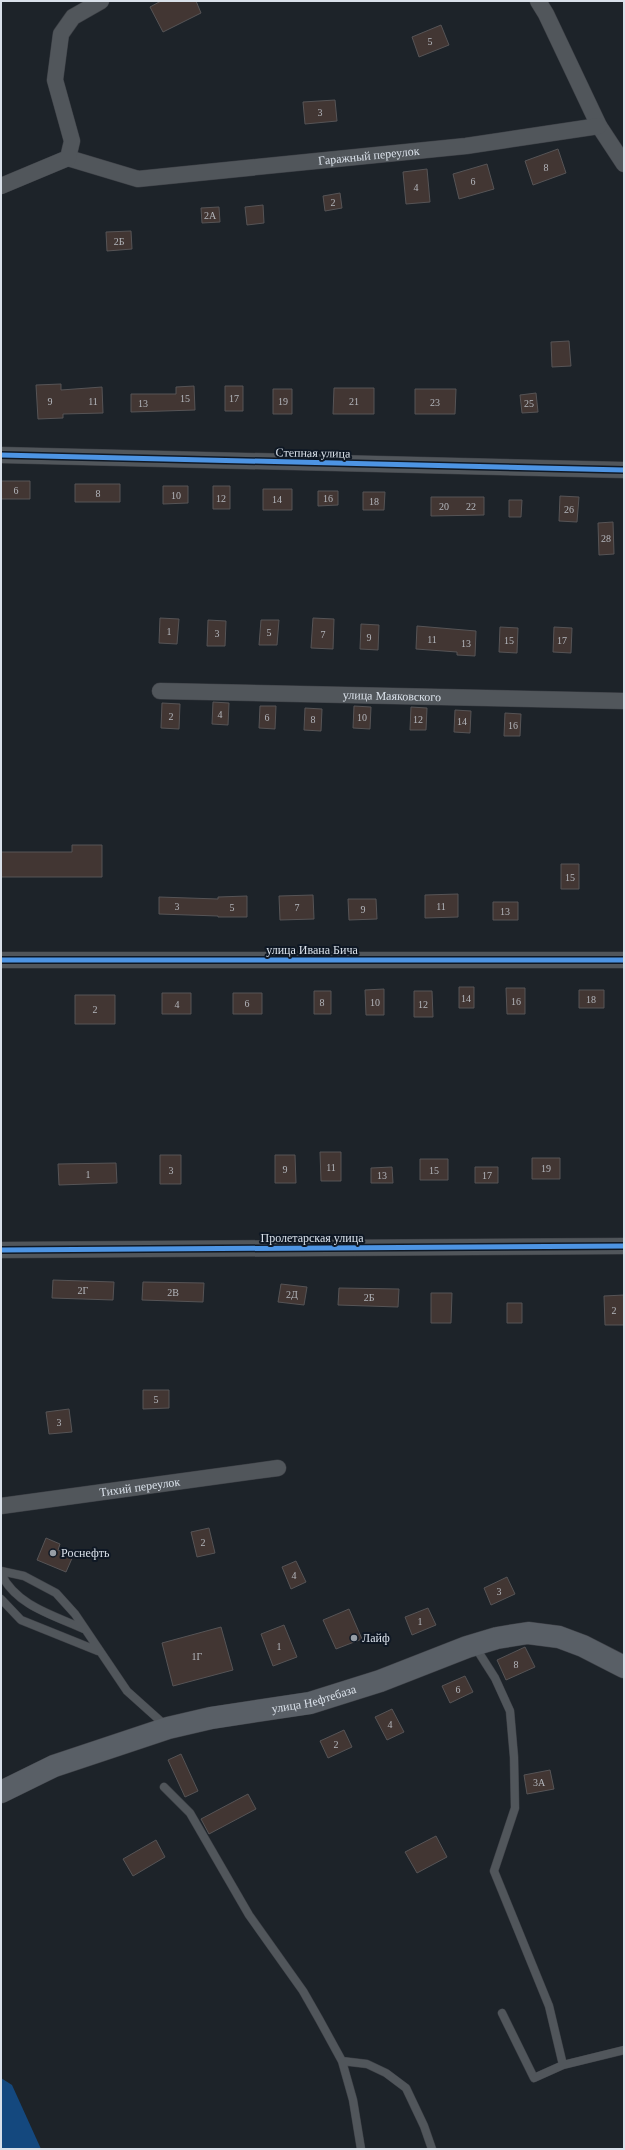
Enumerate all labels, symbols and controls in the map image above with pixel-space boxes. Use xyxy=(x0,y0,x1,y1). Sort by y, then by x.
house number: 5 xyxy=(428,36,433,47)
house number: 3 xyxy=(318,107,323,118)
street label: Гаражный переулок xyxy=(318,144,420,168)
house number: 8 xyxy=(544,162,549,173)
house number: 6 xyxy=(471,176,476,187)
house number: 4 xyxy=(414,182,419,193)
house number: 2 xyxy=(331,197,336,208)
house number: 2А xyxy=(204,210,217,221)
house number: 2Б xyxy=(114,236,125,247)
house number: 15 xyxy=(180,393,190,404)
house number: 17 xyxy=(229,393,239,404)
house number: 9 xyxy=(48,396,53,407)
house number: 11 xyxy=(88,396,98,407)
house number: 19 xyxy=(278,396,288,407)
house number: 21 xyxy=(349,396,359,407)
house number: 23 xyxy=(430,397,440,408)
house number: 13 xyxy=(138,398,148,409)
house number: 25 xyxy=(524,398,534,409)
street label: Степная улица xyxy=(276,445,351,461)
house number: 6 xyxy=(14,485,19,496)
house number: 8 xyxy=(96,488,101,499)
house number: 10 xyxy=(171,490,181,501)
house number: 12 xyxy=(216,493,226,504)
house number: 16 xyxy=(323,493,333,504)
house number: 14 xyxy=(272,494,282,505)
house number: 18 xyxy=(369,496,379,507)
house number: 20 xyxy=(439,501,449,512)
house number: 22 xyxy=(466,501,476,512)
house number: 26 xyxy=(564,504,574,515)
house number: 28 xyxy=(601,533,611,544)
house number: 1 xyxy=(167,626,172,637)
house number: 5 xyxy=(267,627,272,638)
house number: 3 xyxy=(215,628,220,639)
house number: 7 xyxy=(321,629,326,640)
house number: 9 xyxy=(367,632,372,643)
house number: 11 xyxy=(427,634,437,645)
house number: 15 xyxy=(504,635,514,646)
house number: 17 xyxy=(557,635,567,646)
house number: 13 xyxy=(461,638,471,649)
street label: улица Маяковского xyxy=(343,688,441,704)
house number: 4 xyxy=(218,709,223,720)
house number: 2 xyxy=(169,711,174,722)
house number: 6 xyxy=(265,712,270,723)
house number: 10 xyxy=(357,712,367,723)
house number: 8 xyxy=(311,714,316,725)
house number: 12 xyxy=(413,714,423,725)
house number: 14 xyxy=(457,716,467,727)
house number: 16 xyxy=(508,720,518,731)
house number: 15 xyxy=(565,872,575,883)
house number: 3 xyxy=(175,901,180,912)
house number: 11 xyxy=(436,901,446,912)
house number: 5 xyxy=(230,902,235,913)
house number: 7 xyxy=(295,902,300,913)
house number: 9 xyxy=(361,904,366,915)
house number: 13 xyxy=(500,906,510,917)
street label: улица Ивана Бича xyxy=(266,943,358,957)
house number: 14 xyxy=(461,993,471,1004)
house number: 18 xyxy=(586,994,596,1005)
house number: 16 xyxy=(511,996,521,1007)
house number: 8 xyxy=(320,997,325,1008)
house number: 10 xyxy=(370,997,380,1008)
house number: 6 xyxy=(245,998,250,1009)
house number: 4 xyxy=(175,999,180,1010)
house number: 12 xyxy=(418,999,428,1010)
house number: 2 xyxy=(93,1004,98,1015)
house number: 11 xyxy=(326,1162,336,1173)
house number: 19 xyxy=(541,1163,551,1174)
house number: 9 xyxy=(283,1164,288,1175)
house number: 3 xyxy=(169,1165,174,1176)
house number: 15 xyxy=(429,1165,439,1176)
house number: 1 xyxy=(86,1169,91,1180)
house number: 13 xyxy=(377,1170,387,1181)
house number: 17 xyxy=(482,1170,492,1181)
street label: Пролетарская улица xyxy=(261,1231,364,1245)
house number: 2Г xyxy=(78,1285,89,1296)
house number: 2В xyxy=(167,1287,179,1298)
house number: 2Д xyxy=(286,1289,298,1300)
house number: 2Б xyxy=(364,1292,375,1303)
house number: 2 xyxy=(612,1305,617,1316)
house number: 5 xyxy=(154,1394,159,1405)
house number: 3 xyxy=(57,1417,62,1428)
street label: Тихий переулок xyxy=(98,1474,181,1499)
house number: 2 xyxy=(201,1537,206,1548)
place label: Роснефть xyxy=(61,1546,110,1560)
marker: Роснефть xyxy=(48,1548,58,1558)
house number: 4 xyxy=(292,1570,297,1581)
house number: 3 xyxy=(497,1586,502,1597)
house number: 1 xyxy=(418,1616,423,1627)
place label: Лайф xyxy=(362,1631,390,1645)
marker: Лайф xyxy=(349,1633,359,1643)
house number: 1 xyxy=(277,1641,282,1652)
house number: 1Г xyxy=(192,1651,203,1662)
house number: 8 xyxy=(514,1659,519,1670)
street label: улица Нефтебаза xyxy=(271,1682,358,1716)
house number: 6 xyxy=(456,1684,461,1695)
house number: 4 xyxy=(388,1719,393,1730)
house number: 2 xyxy=(334,1739,339,1750)
house number: 3А xyxy=(533,1777,546,1788)

